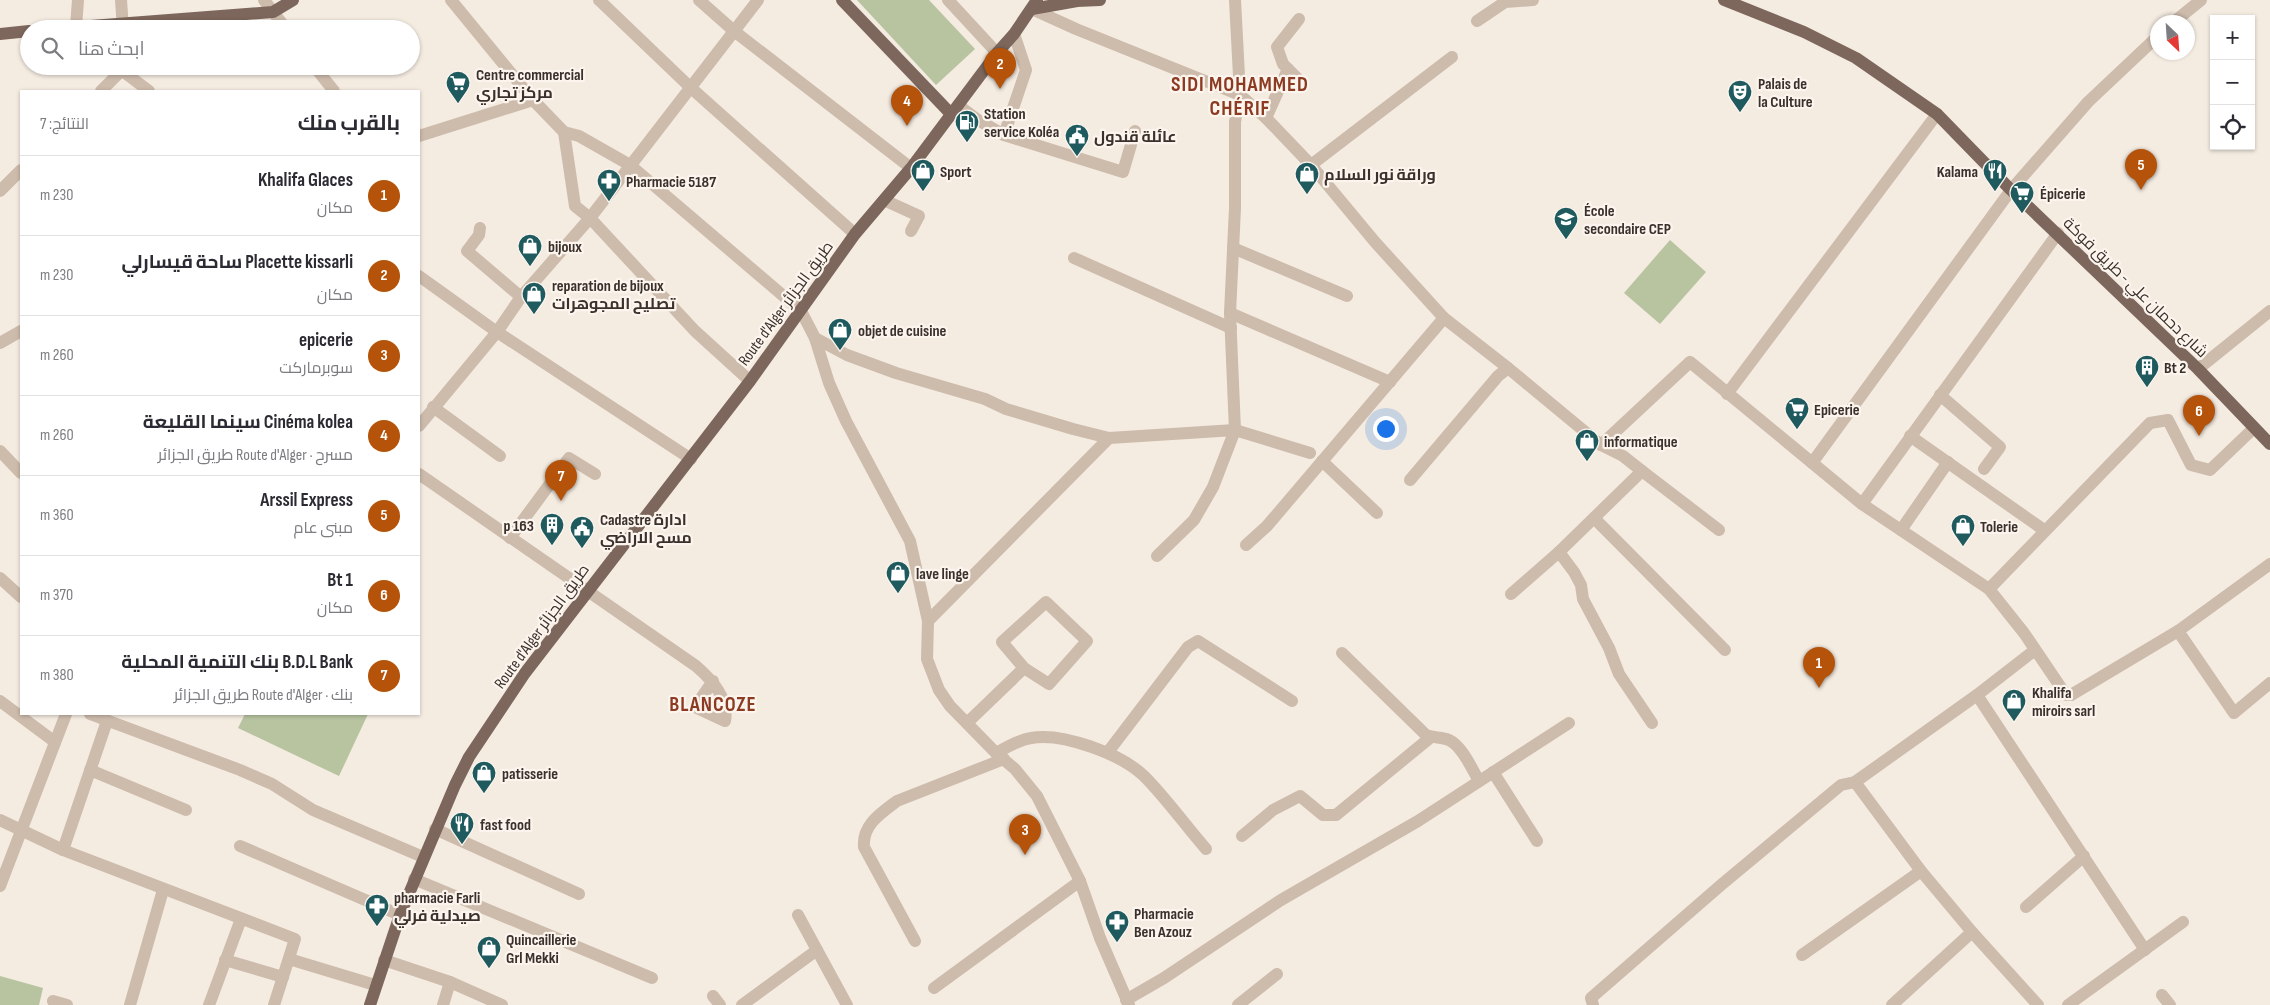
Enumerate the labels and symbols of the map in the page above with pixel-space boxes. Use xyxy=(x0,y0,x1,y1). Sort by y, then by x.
north arrow xyxy=(2150,15,2195,60)
pin: 2 xyxy=(984,48,1016,89)
place label: Centre commercial مركز تجاري xyxy=(476,66,584,105)
supermarket icon: Centre commercial مركز تجاري xyxy=(445,70,471,104)
district label: SIDI MOHAMMED CHÉRIF xyxy=(1171,72,1309,121)
place label: Palais de la Culture xyxy=(1758,75,1813,112)
theatre icon: Palais de la Culture xyxy=(1727,79,1753,113)
pin: 4 xyxy=(891,85,923,126)
place label: Station service Koléa xyxy=(984,105,1059,142)
fuel station icon: Station service Koléa xyxy=(954,109,980,143)
public building icon: عائلة قندول xyxy=(1064,123,1090,157)
place label: عائلة قندول xyxy=(1094,128,1177,147)
pin: 5 xyxy=(2125,149,2157,190)
shop icon: Sport xyxy=(910,158,936,192)
restaurant icon: Kalama xyxy=(1982,158,2008,192)
shop icon: وراقة نور السلام xyxy=(1294,161,1320,195)
place label: Sport xyxy=(940,163,972,182)
place label: Kalama xyxy=(1937,163,1978,182)
place label: وراقة نور السلام xyxy=(1324,166,1436,186)
pharmacy icon: Pharmacie 5187 xyxy=(596,168,622,202)
place label: Pharmacie 5187 xyxy=(626,173,716,192)
supermarket icon: Épicerie xyxy=(2009,180,2035,214)
place label: Épicerie xyxy=(2040,185,2086,204)
place label: École secondaire CEP xyxy=(1584,202,1671,239)
school or university icon: École secondaire CEP xyxy=(1553,206,1579,240)
street label: شارع دحمان علي - طريق فوكة xyxy=(2057,214,2211,364)
shop icon: bijoux xyxy=(517,233,543,267)
place label: bijoux xyxy=(548,238,582,257)
street label: Route d'Alger طريق الجزائر xyxy=(735,238,838,370)
place label: reparation de bijoux تصليح المجوهرات xyxy=(552,277,677,314)
shop icon: reparation de bijoux تصليح المجوهرات xyxy=(521,281,547,315)
shop icon: objet de cuisine xyxy=(827,317,853,351)
place label: objet de cuisine xyxy=(858,322,947,341)
building icon: Bt 2 xyxy=(2134,354,2160,388)
place label: Bt 2 xyxy=(2164,359,2186,378)
pin: 6 xyxy=(2183,395,2215,436)
supermarket icon: Epicerie xyxy=(1784,396,1810,430)
place label: Epicerie xyxy=(1814,401,1860,420)
your location xyxy=(1373,416,1399,442)
shop icon: informatique xyxy=(1574,428,1600,462)
place label: informatique xyxy=(1604,433,1678,452)
pin: 7 xyxy=(545,460,577,501)
place label: Cadastre ادارة مسح الاراضي xyxy=(600,511,692,550)
building icon: p 163 xyxy=(539,512,565,546)
shop icon: Tolerie xyxy=(1950,513,1976,547)
public building icon: Cadastre ادارة مسح الاراضي xyxy=(569,515,595,549)
place label: p 163 xyxy=(504,517,534,536)
place label: Tolerie xyxy=(1980,518,2018,537)
shop icon: lave linge xyxy=(885,560,911,594)
street label: Route d'Alger طريق الجزائر xyxy=(491,561,594,693)
place label: lave linge xyxy=(916,565,969,584)
pin: 1 xyxy=(1803,647,1835,688)
place label: Khalifa miroirs sarl xyxy=(2032,684,2095,721)
shop icon: Khalifa miroirs sarl xyxy=(2001,688,2027,722)
district label: BLANCOZE xyxy=(669,692,757,717)
shop icon: patisserie xyxy=(471,760,497,794)
place label: patisserie xyxy=(502,765,558,784)
restaurant icon: fast food xyxy=(449,811,475,845)
pin: 3 xyxy=(1009,814,1041,855)
place label: fast food xyxy=(480,816,531,835)
place label: pharmacie Farli صيدلية فرلي xyxy=(394,889,481,928)
pharmacy icon: pharmacie Farli صيدلية فرلي xyxy=(364,893,390,927)
place label: Pharmacie Ben Azouz xyxy=(1134,905,1194,942)
pharmacy icon: Pharmacie Ben Azouz xyxy=(1104,909,1130,943)
place label: Quincaillerie Grl Mekki xyxy=(506,931,577,968)
shop icon: Quincaillerie Grl Mekki xyxy=(476,935,502,969)

